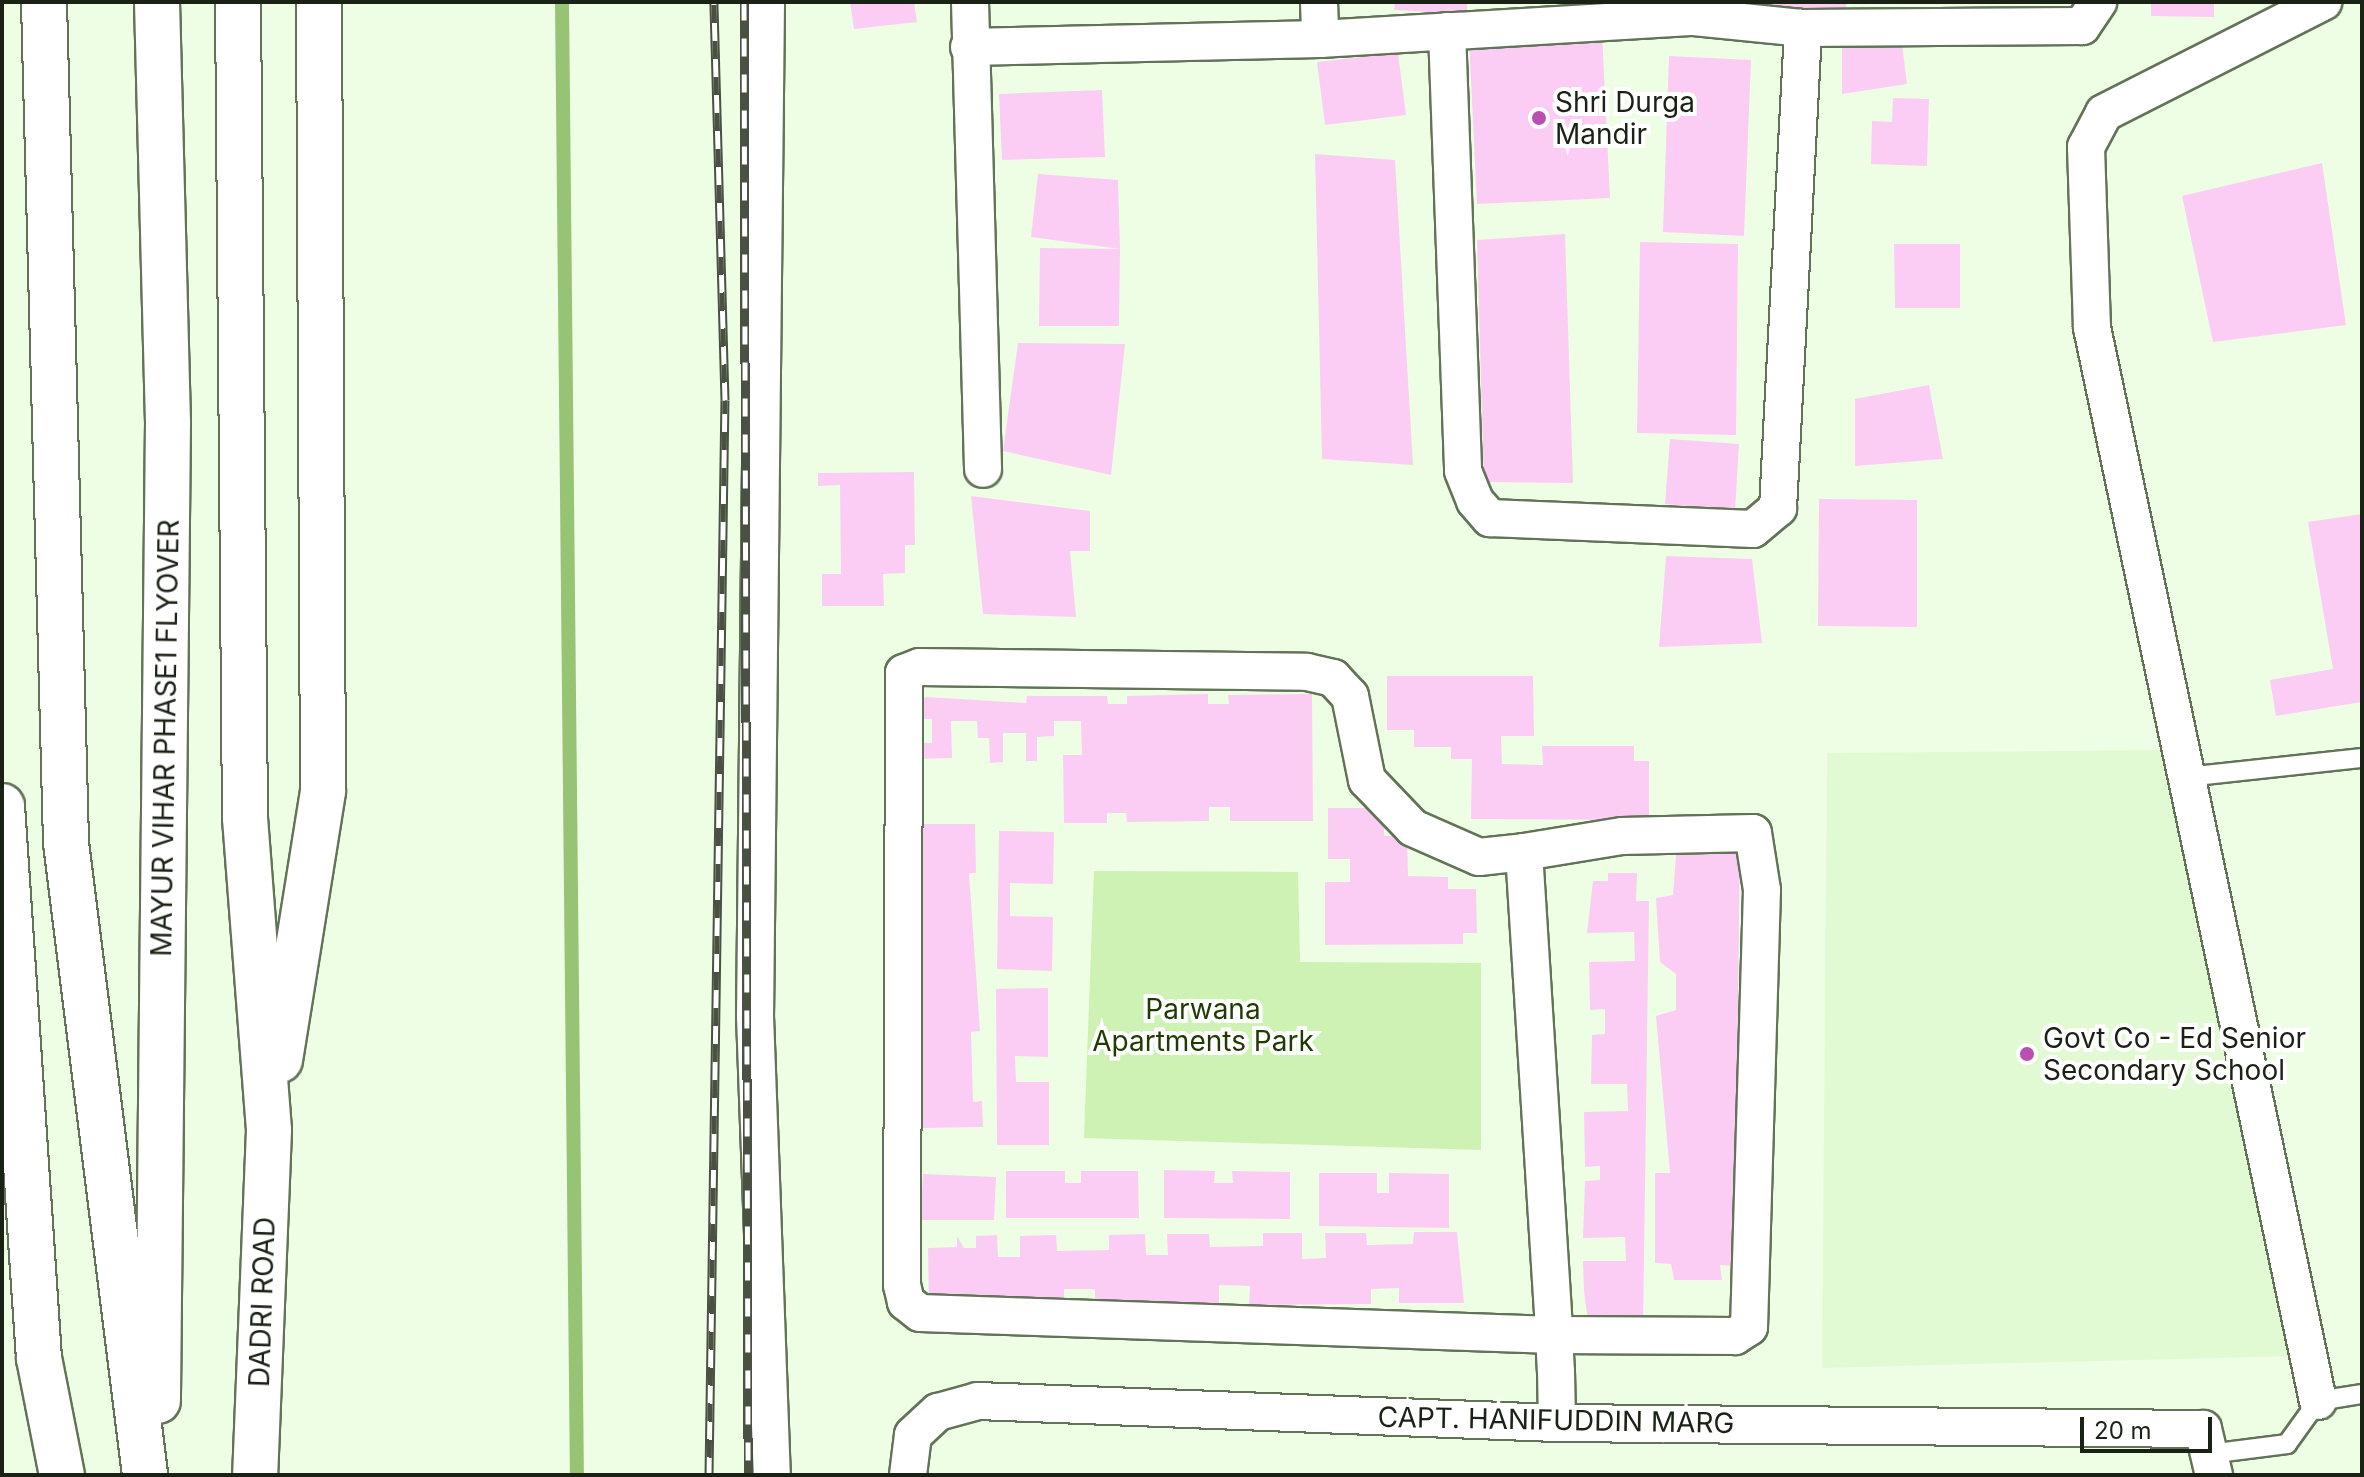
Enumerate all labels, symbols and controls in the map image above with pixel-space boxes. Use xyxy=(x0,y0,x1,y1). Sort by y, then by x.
place label: Shri Durga Mandir xyxy=(1555,85,1695,151)
marker: Shri Durga Mandir xyxy=(1530,109,1548,127)
street label: MAYUR VIHAR PHASE1 FLYOVER xyxy=(144,519,186,957)
park label: Parwana Apartments Park xyxy=(1092,992,1314,1058)
place label: Govt Co - Ed Senior Secondary School xyxy=(2043,1021,2306,1087)
marker: Govt Co - Ed Senior Secondary School xyxy=(2018,1045,2036,1063)
street label: DADRI ROAD xyxy=(242,1216,282,1388)
street label: CAPT. HANIFUDDIN MARG xyxy=(1377,1400,1735,1440)
scale bar xyxy=(2084,1401,2216,1451)
text: 20 m xyxy=(2094,1416,2152,1445)

